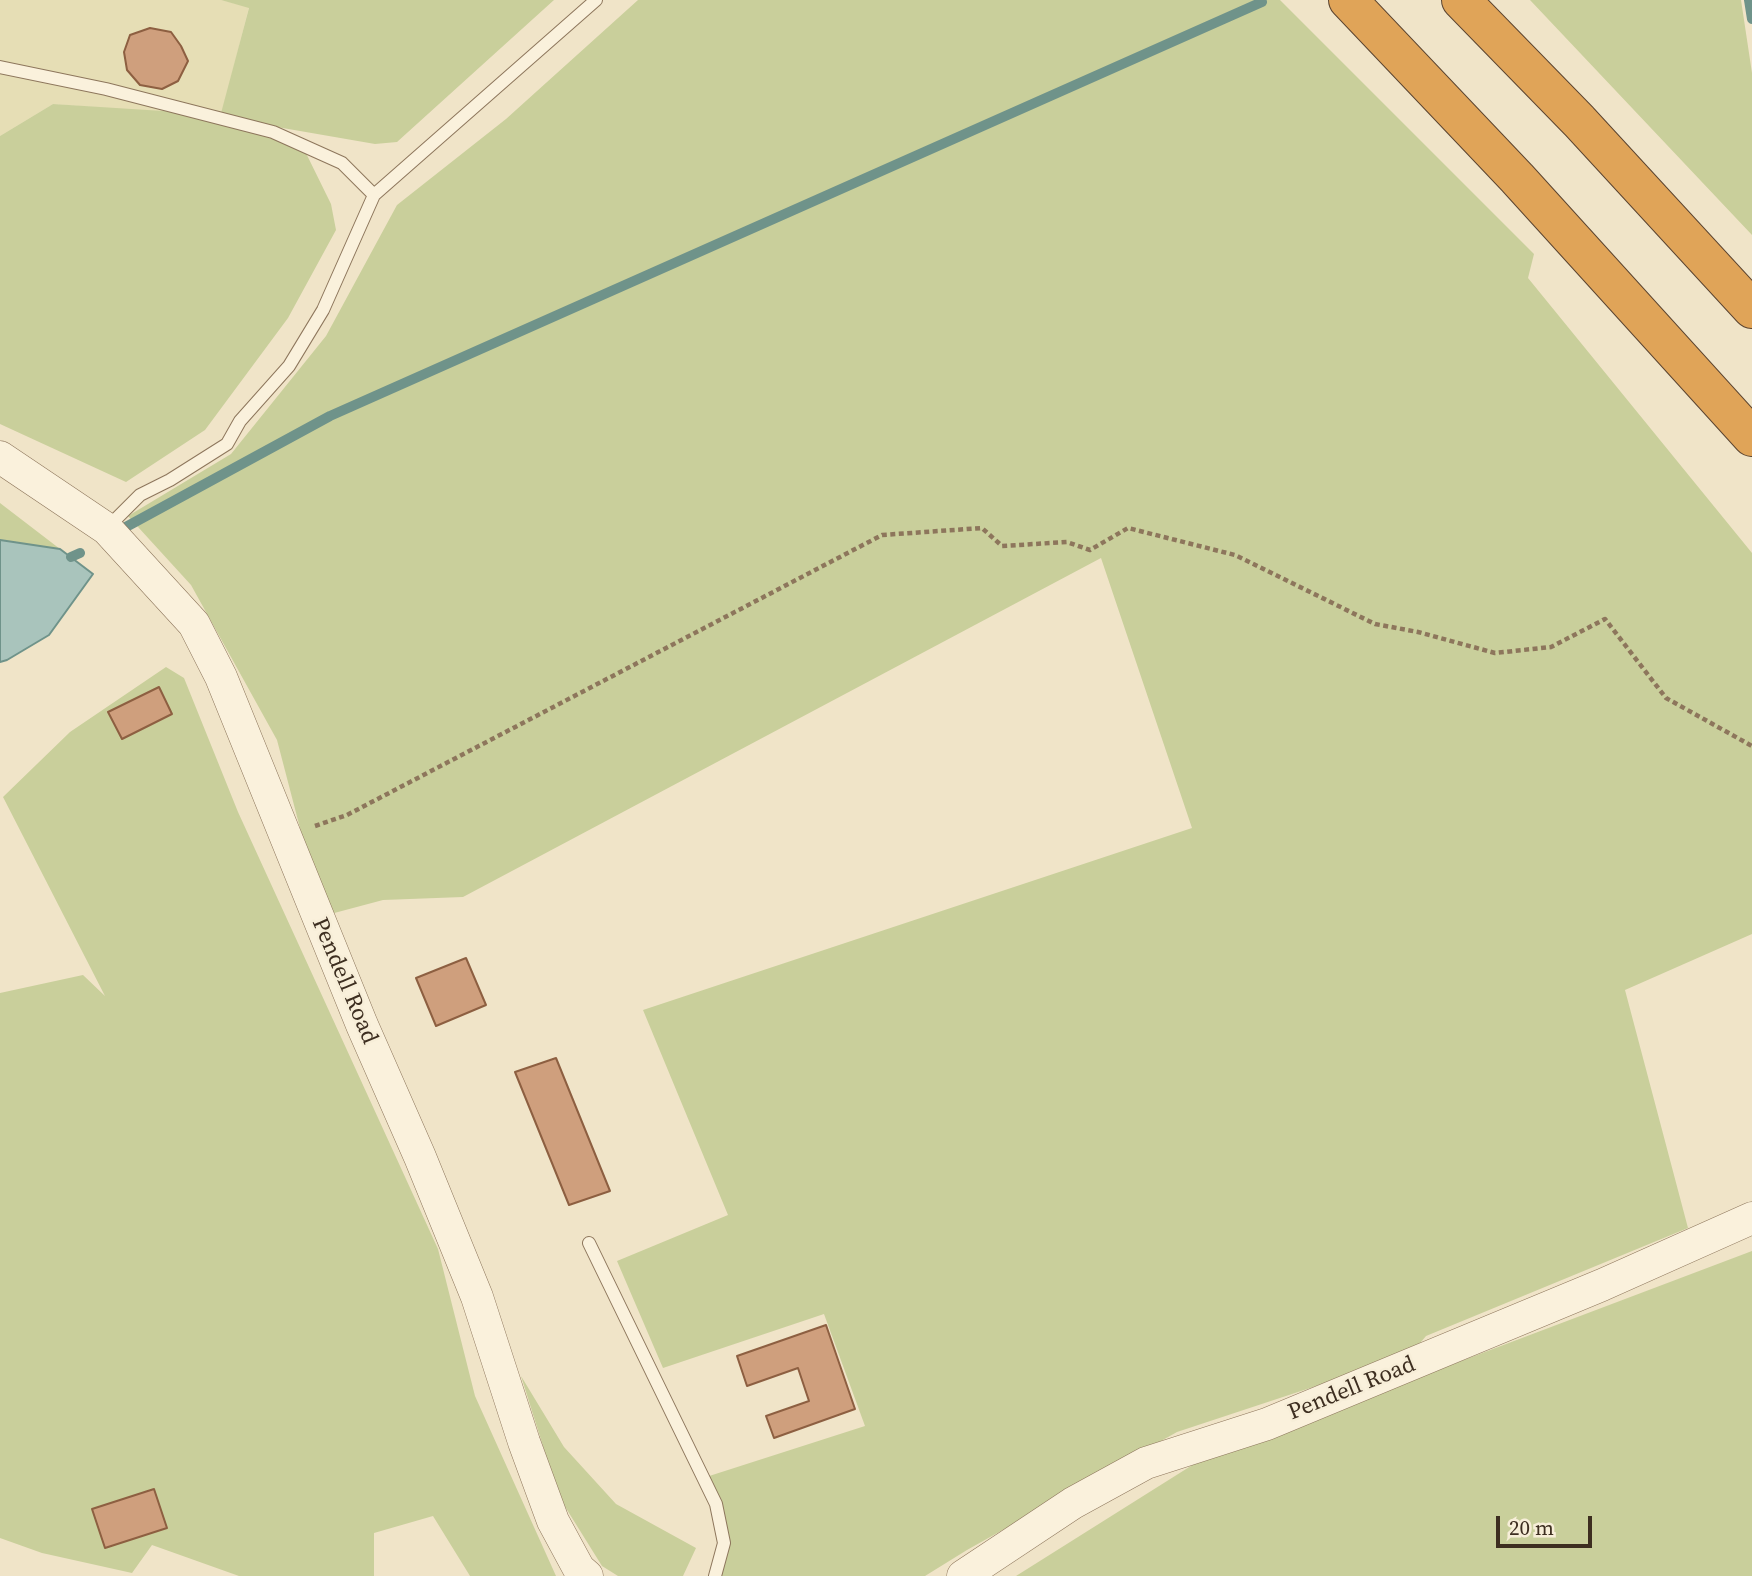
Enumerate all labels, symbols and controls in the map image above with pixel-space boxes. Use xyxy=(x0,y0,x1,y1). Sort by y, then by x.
street label: Pendell Road xyxy=(305,914,383,1048)
street label: Pendell Road xyxy=(1284,1351,1420,1427)
scale bar xyxy=(1500,1502,1596,1546)
text: 20 m xyxy=(1509,1513,1554,1542)

